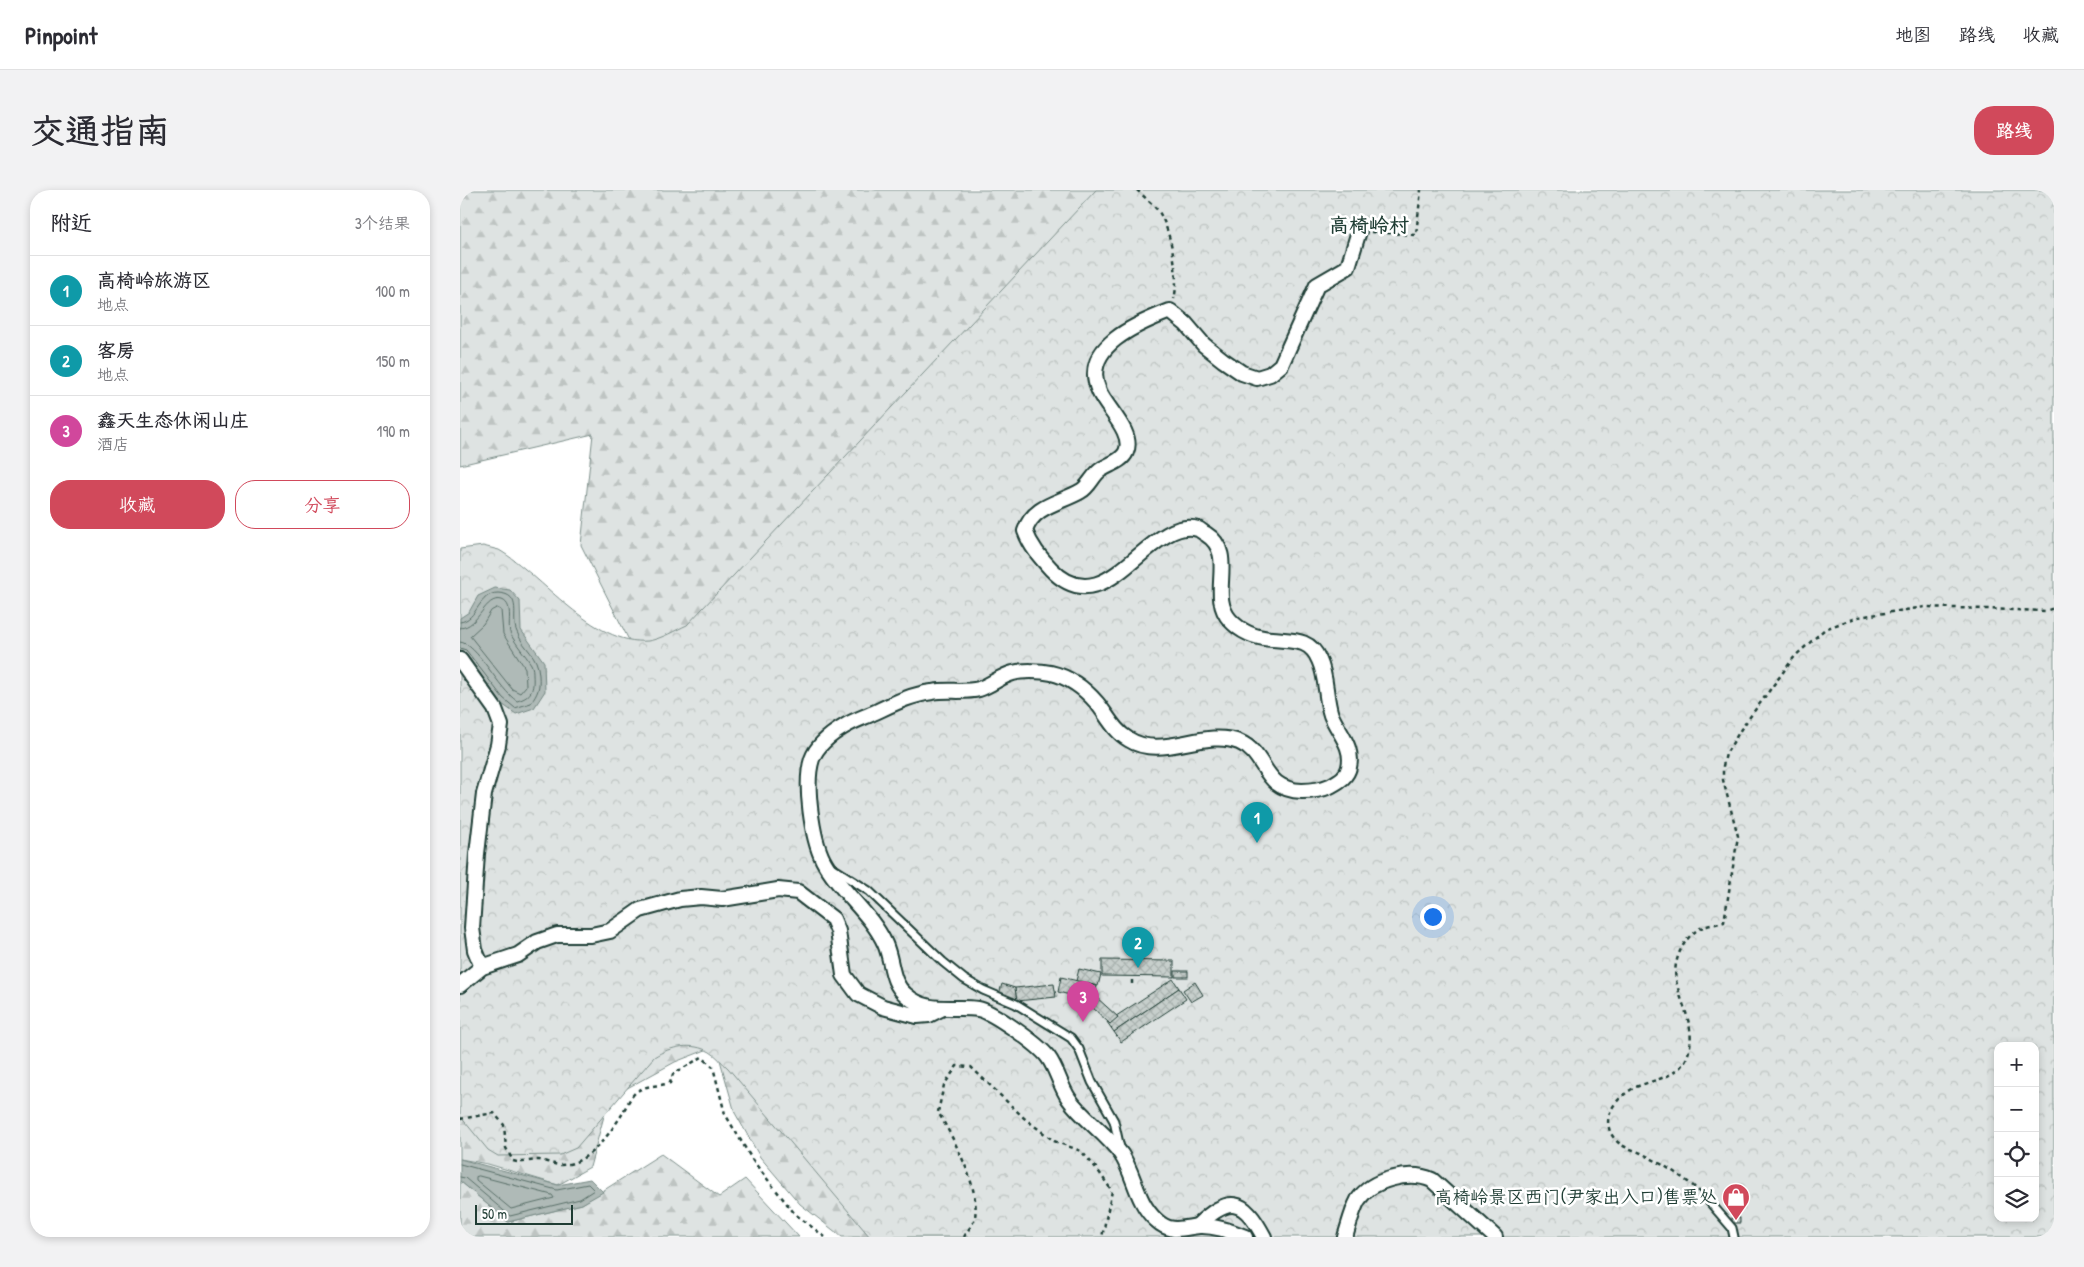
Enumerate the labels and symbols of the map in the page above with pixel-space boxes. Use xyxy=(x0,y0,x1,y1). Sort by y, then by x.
district label: 高椅岭村 xyxy=(1329,211,1409,238)
pin: 1 xyxy=(1241,802,1273,843)
your location xyxy=(1420,904,1446,930)
pin: 2 xyxy=(1122,927,1154,968)
pin: 3 xyxy=(1067,981,1099,1022)
shop icon: 高椅岭景区西门(尹家出入口)售票处 xyxy=(1721,1182,1751,1221)
place label: 高椅岭景区西门(尹家出入口)售票处 xyxy=(1434,1184,1717,1209)
scale bar xyxy=(475,1202,572,1225)

